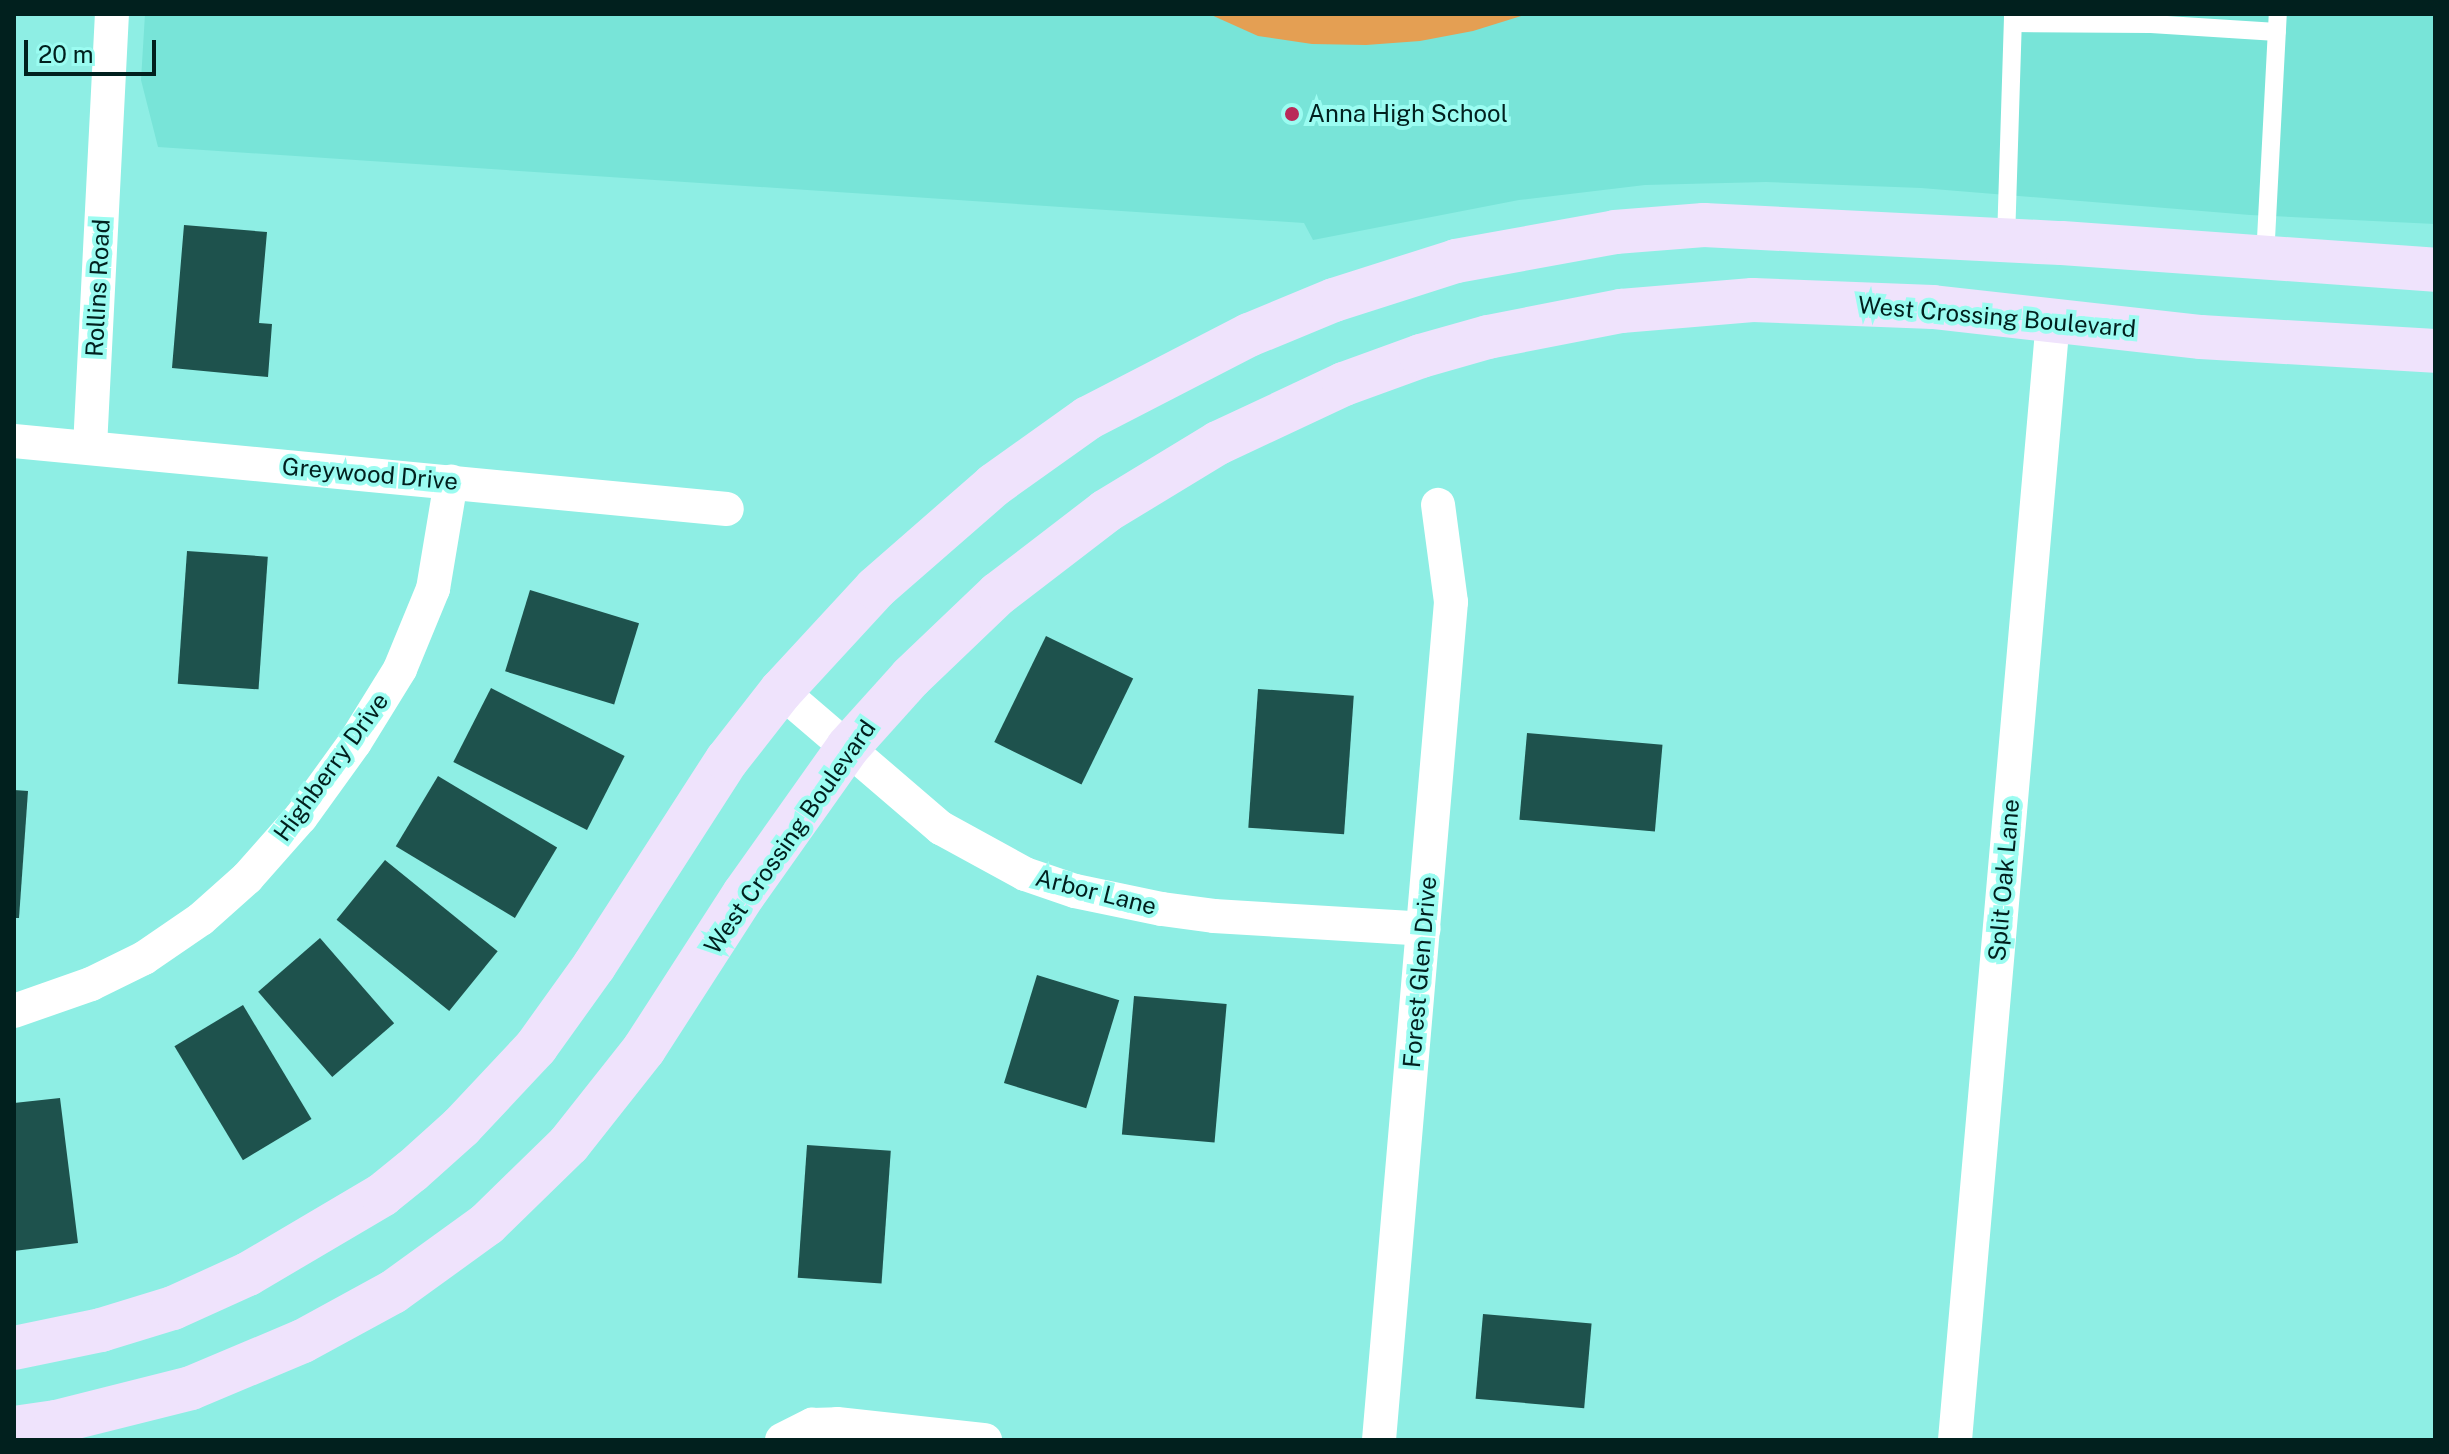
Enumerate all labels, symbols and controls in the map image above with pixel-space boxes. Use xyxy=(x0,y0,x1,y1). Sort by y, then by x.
scale bar xyxy=(28,24,160,74)
text: 20 m xyxy=(38,40,94,68)
place label: Anna High School xyxy=(1308,100,1508,128)
marker: Anna High School xyxy=(1283,105,1301,123)
street label: Rollins Road xyxy=(80,218,116,358)
street label: West Crossing Boulevard xyxy=(1857,290,2137,344)
street label: Greywood Drive xyxy=(281,452,459,496)
street label: Highberry Drive xyxy=(268,687,394,847)
street label: West Crossing Boulevard xyxy=(698,714,882,960)
street label: Split Oak Lane xyxy=(1983,798,2025,962)
street label: Arbor Lane xyxy=(1032,863,1160,921)
street label: Forest Glen Drive xyxy=(1397,875,1443,1069)

